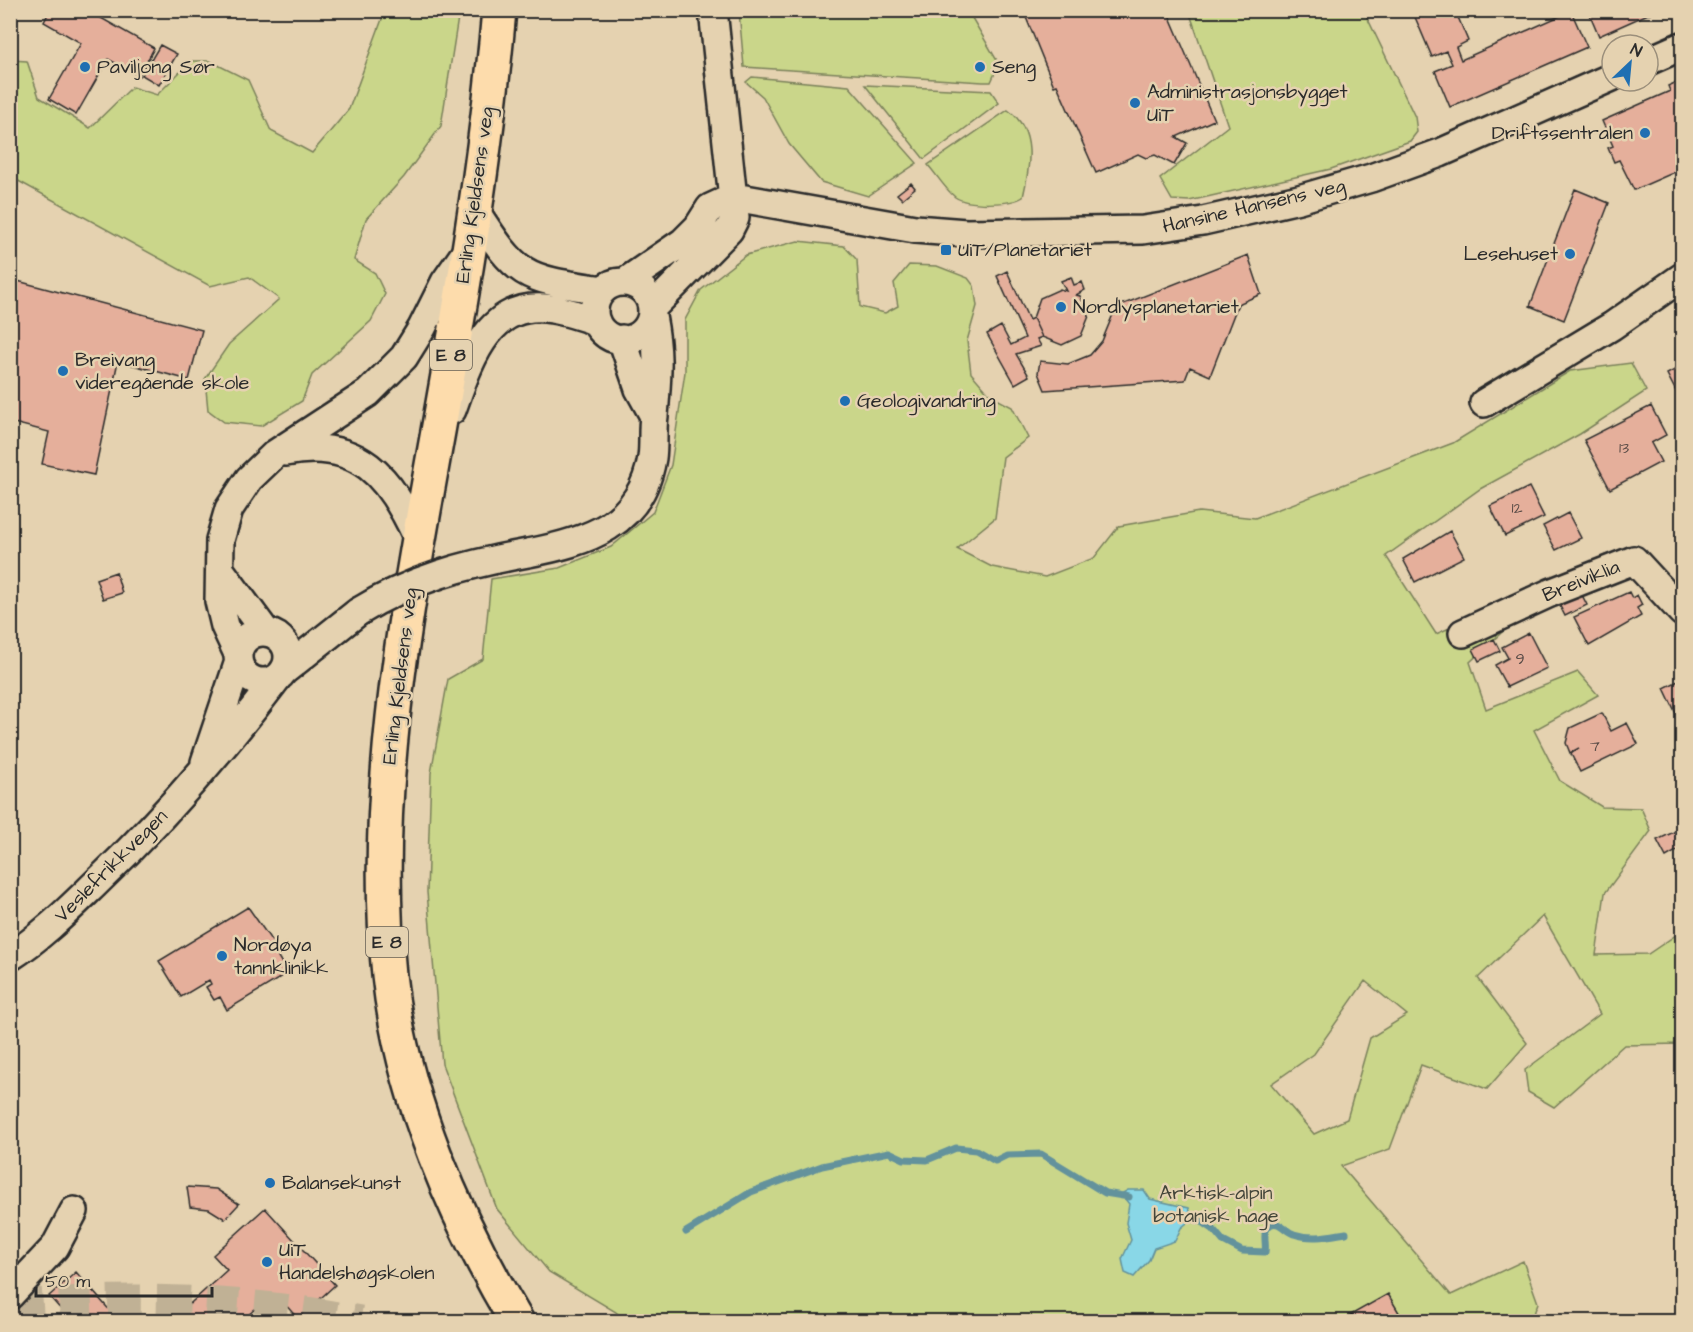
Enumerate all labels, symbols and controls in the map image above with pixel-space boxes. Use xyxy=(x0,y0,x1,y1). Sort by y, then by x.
north arrow xyxy=(1600,33,1660,93)
text: N xyxy=(1627,38,1645,63)
place label: Paviljong Sør xyxy=(97,53,215,82)
place label: Seng xyxy=(992,53,1036,82)
marker: Paviljong Sør xyxy=(78,60,92,74)
marker: Seng xyxy=(973,60,987,74)
place label: Administrasjonsbygget UiT xyxy=(1147,78,1348,129)
marker: Administrasjonsbygget UiT xyxy=(1128,96,1142,110)
street label: Erling Kjeldsens veg xyxy=(449,105,502,285)
place label: Driftssentralen xyxy=(1492,119,1633,147)
marker: Driftssentralen xyxy=(1638,126,1652,140)
street label: Hansine Hansens veg xyxy=(1160,171,1348,242)
place label: UiT/Planetariet xyxy=(958,236,1092,264)
place label: Lesehuset xyxy=(1463,240,1558,268)
marker: UiT/Planetariet xyxy=(939,243,953,257)
marker: Lesehuset xyxy=(1563,247,1577,261)
place label: Nordlysplanetariet xyxy=(1073,293,1239,322)
marker: Nordlysplanetariet xyxy=(1054,300,1068,314)
road number: E 8 xyxy=(430,340,472,370)
place label: Breivang videregående skole xyxy=(75,346,249,398)
marker: Breivang videregående skole xyxy=(56,364,70,378)
place label: Geologivandring xyxy=(857,387,996,416)
marker: Geologivandring xyxy=(838,394,852,408)
house number: 13 xyxy=(1619,437,1629,459)
house number: 12 xyxy=(1511,497,1523,519)
street label: Breiviklia xyxy=(1538,553,1624,609)
street label: Erling Kjeldsens veg xyxy=(375,586,426,766)
house number: 9 xyxy=(1515,648,1525,670)
house number: 7 xyxy=(1590,735,1600,757)
street label: Veslefrikkvegen xyxy=(48,803,175,930)
road number: E 8 xyxy=(366,927,408,957)
place label: Nordøya tannklinikk xyxy=(234,931,328,982)
marker: Nordøya tannklinikk xyxy=(215,949,229,963)
place label: Balansekunst xyxy=(282,1169,401,1197)
marker: Balansekunst xyxy=(263,1176,277,1190)
park label: Arktisk-alpin botanisk hage xyxy=(1153,1179,1279,1231)
place label: UiT Handelshøgskolen xyxy=(279,1236,435,1288)
marker: UiT Handelshøgskolen xyxy=(260,1255,274,1269)
scale bar xyxy=(36,1260,212,1298)
text: 50 m xyxy=(45,1269,90,1294)

